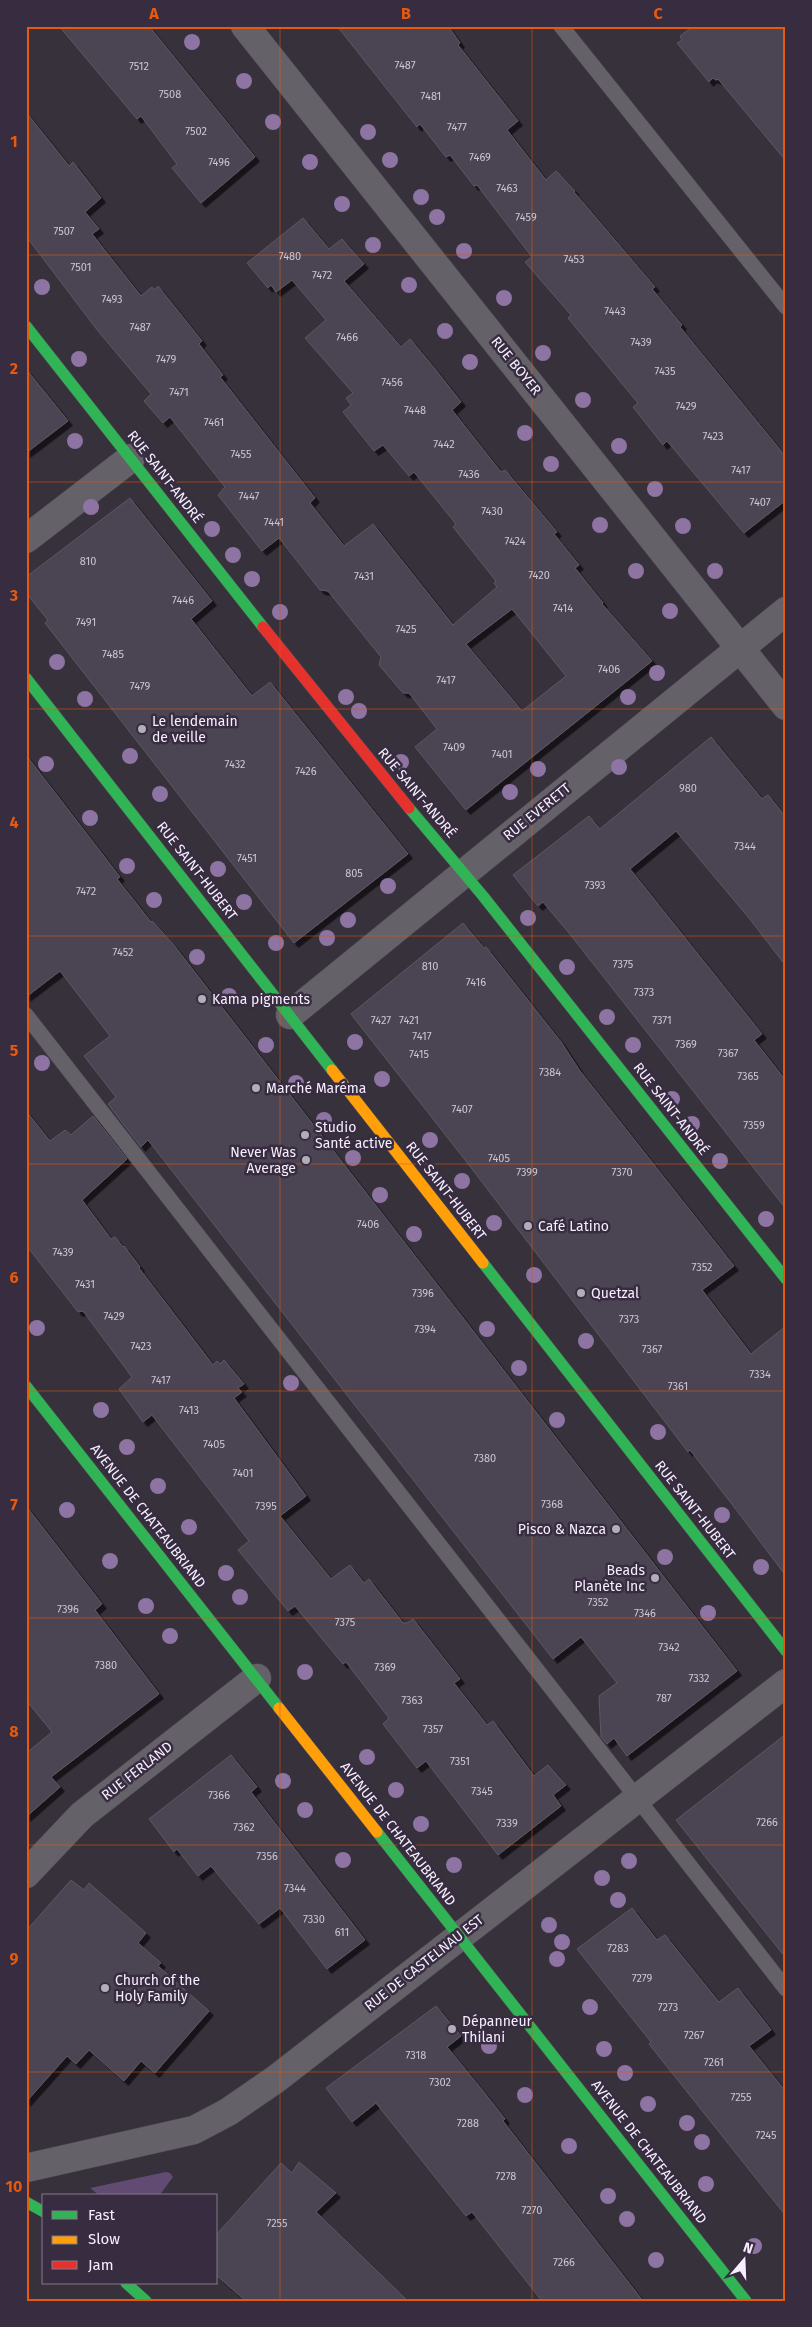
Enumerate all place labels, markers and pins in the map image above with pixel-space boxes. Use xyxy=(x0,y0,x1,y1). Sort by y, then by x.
place label: Le lendemain de veille xyxy=(152,713,238,746)
marker: Le lendemain de veille xyxy=(136,723,148,735)
place label: Kama pigments xyxy=(212,991,311,1008)
marker: Kama pigments xyxy=(196,993,208,1005)
place label: Marché Maréma xyxy=(266,1080,366,1097)
marker: Marché Maréma xyxy=(250,1082,262,1094)
place label: Studio Santé active xyxy=(315,1119,392,1152)
marker: Studio Santé active xyxy=(299,1129,311,1141)
place label: Never Was Average xyxy=(230,1144,296,1177)
marker: Never Was Average xyxy=(300,1154,312,1166)
place label: Café Latino xyxy=(538,1218,609,1235)
marker: Café Latino xyxy=(522,1220,534,1232)
place label: Quetzal xyxy=(591,1285,639,1302)
marker: Quetzal xyxy=(575,1287,587,1299)
place label: Pisco & Nazca xyxy=(518,1521,606,1538)
marker: Pisco & Nazca xyxy=(610,1523,622,1535)
place label: Beads Planète Inc xyxy=(574,1562,645,1595)
marker: Beads Planète Inc xyxy=(649,1572,661,1584)
place label: Church of the Holy Family xyxy=(115,1972,200,2005)
marker: Church of the Holy Family xyxy=(99,1982,111,1994)
place label: Dépanneur Thilani xyxy=(462,2013,533,2046)
marker: Dépanneur Thilani xyxy=(446,2023,458,2035)

